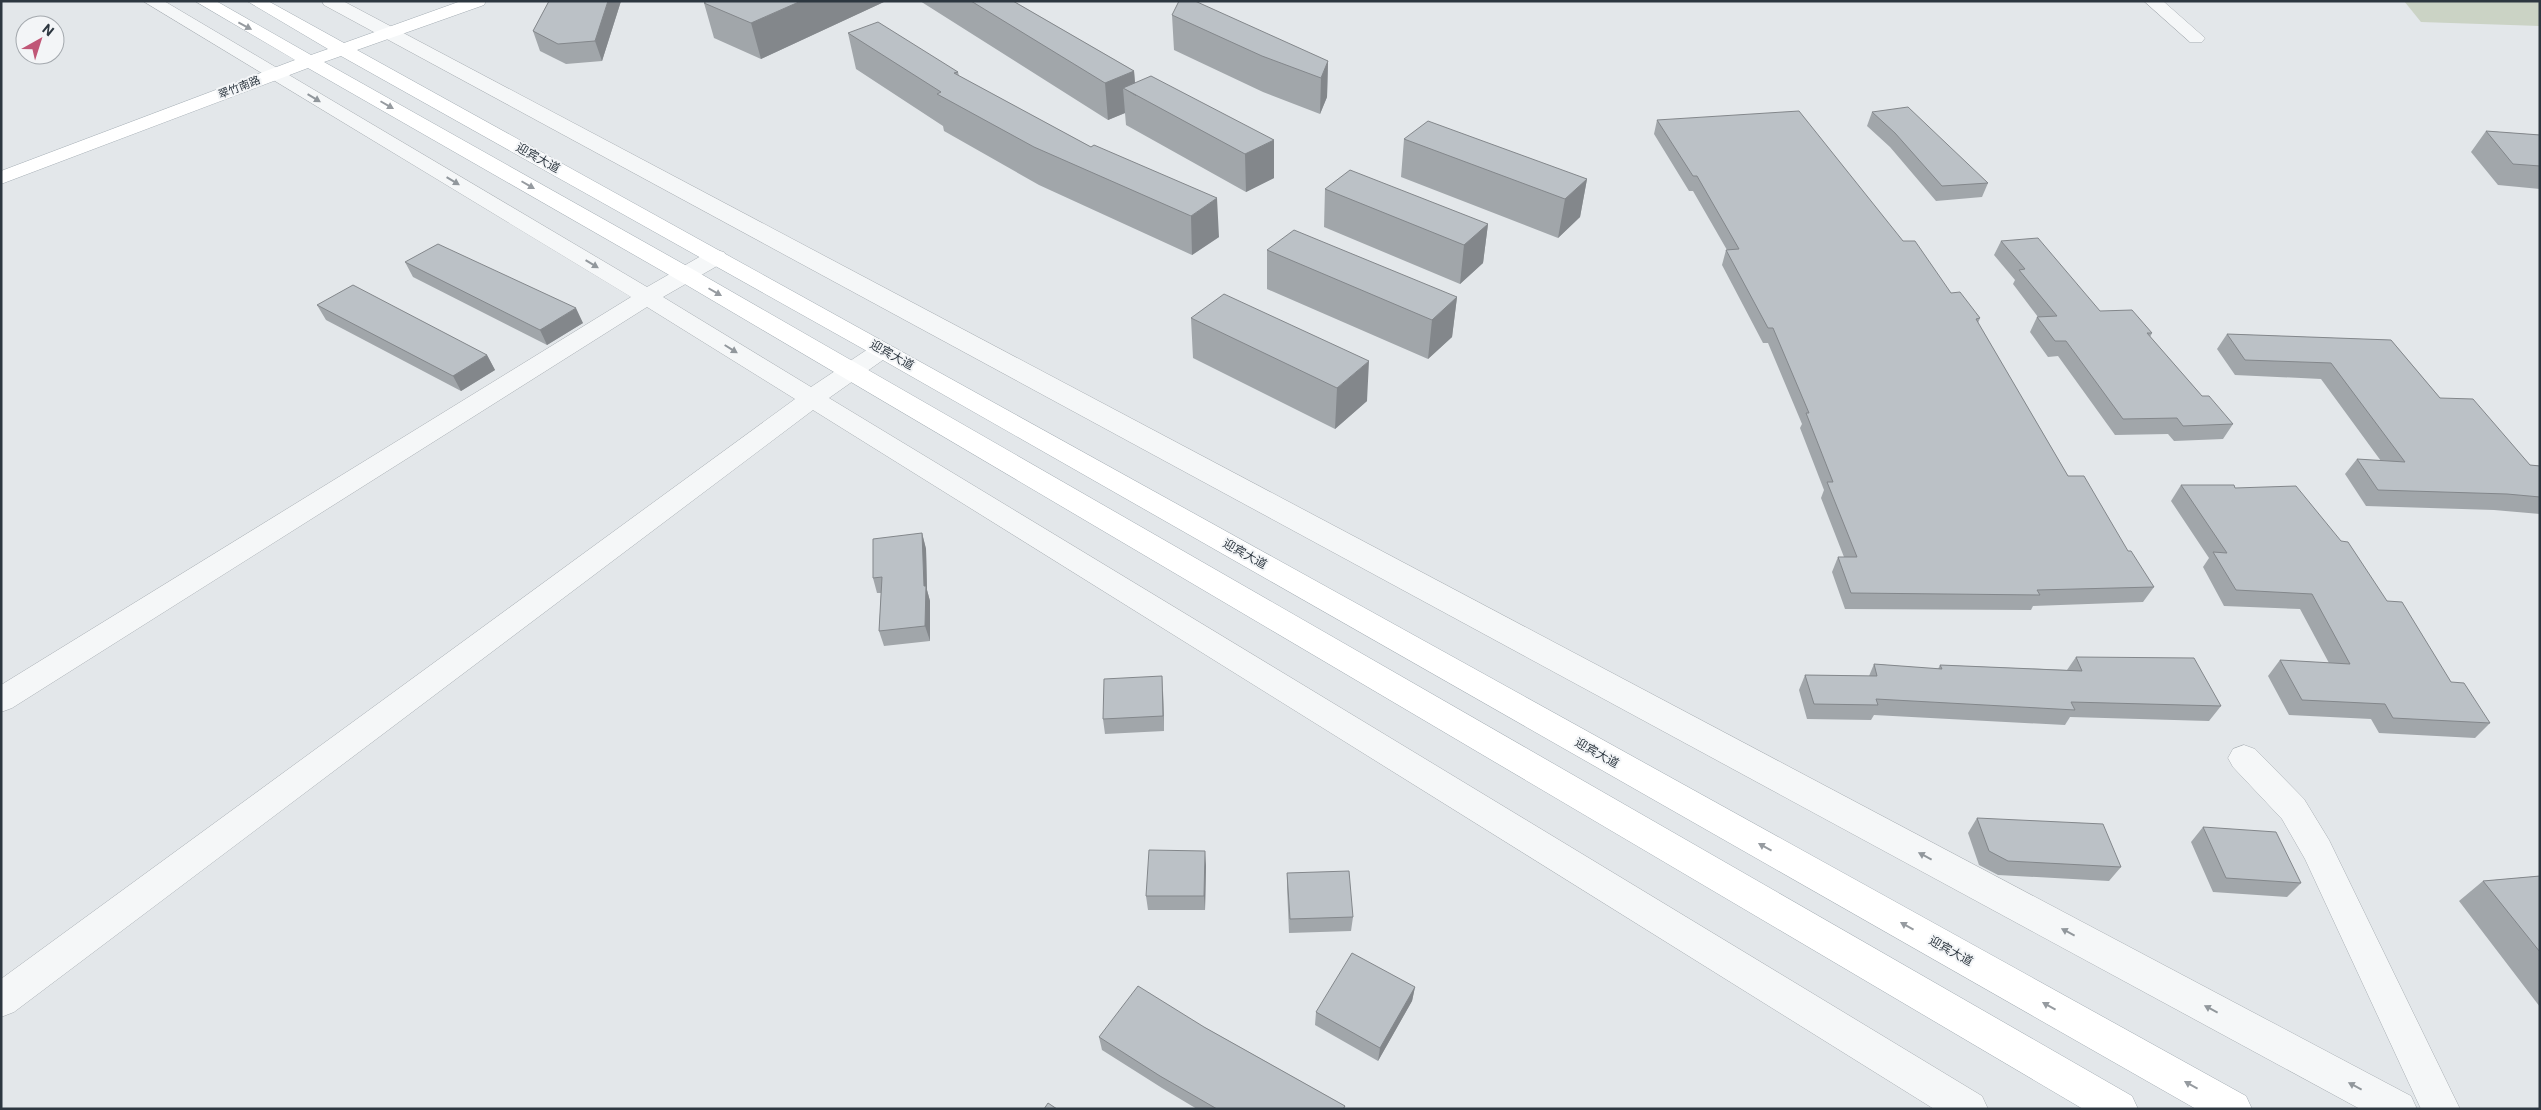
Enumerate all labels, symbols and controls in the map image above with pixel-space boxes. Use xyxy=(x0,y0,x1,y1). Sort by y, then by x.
north arrow xyxy=(15,15,65,65)
text: N xyxy=(39,21,57,39)
one-way arrow xyxy=(238,22,252,30)
street label: 翠竹南路 xyxy=(216,74,262,101)
one-way arrow xyxy=(307,93,320,102)
one-way arrow xyxy=(380,101,394,109)
street label: 迎宾大道 xyxy=(514,140,562,176)
one-way arrow xyxy=(446,177,460,186)
one-way arrow xyxy=(522,181,535,190)
one-way arrow xyxy=(586,260,599,269)
one-way arrow xyxy=(709,287,722,296)
street label: 迎宾大道 xyxy=(868,337,916,373)
one-way arrow xyxy=(725,345,738,354)
street label: 迎宾大道 xyxy=(1221,536,1269,572)
street label: 迎宾大道 xyxy=(1573,735,1621,771)
one-way arrow xyxy=(1758,843,1772,851)
one-way arrow xyxy=(1918,852,1932,860)
one-way arrow xyxy=(1900,922,1914,931)
one-way arrow xyxy=(2061,928,2075,936)
street label: 迎宾大道 xyxy=(1927,933,1975,969)
one-way arrow xyxy=(2042,1001,2055,1010)
one-way arrow xyxy=(2204,1005,2219,1013)
one-way arrow xyxy=(2183,1081,2198,1089)
one-way arrow xyxy=(2347,1082,2362,1090)

